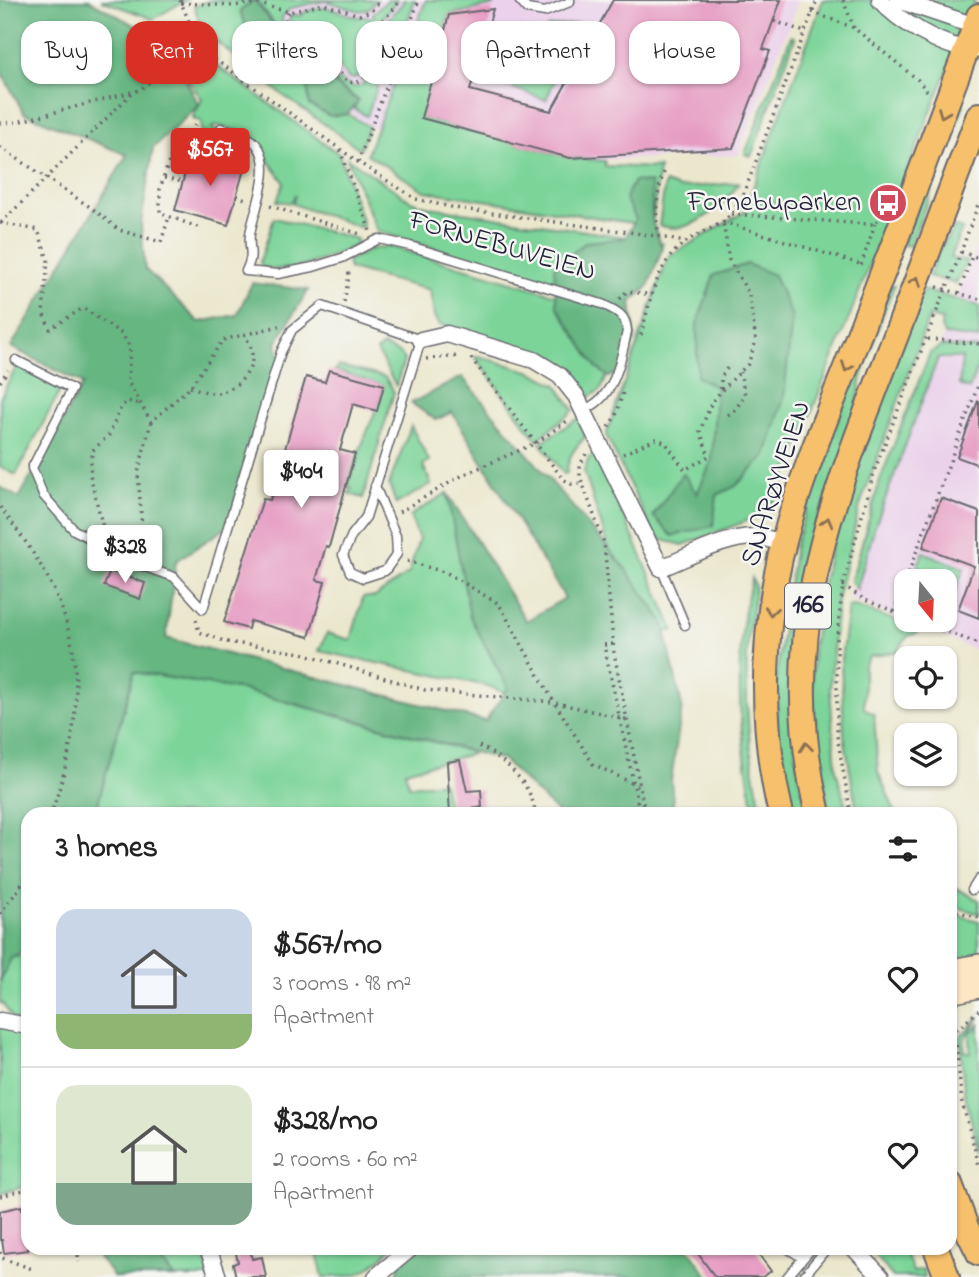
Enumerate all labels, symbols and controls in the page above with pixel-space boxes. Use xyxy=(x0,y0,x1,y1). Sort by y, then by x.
chip: Buy xyxy=(21,21,112,84)
chip: Rent xyxy=(126,21,218,84)
chip: Filters xyxy=(232,21,342,84)
chip: New xyxy=(356,21,447,84)
chip: Apartment xyxy=(461,21,615,84)
chip: House xyxy=(629,21,740,84)
one-way arrow xyxy=(937,107,951,119)
pin: $567 xyxy=(169,128,251,188)
text: $567 xyxy=(187,134,233,167)
bus stop icon: Fornebuparken xyxy=(867,182,909,224)
place label: Fornebuparken xyxy=(686,183,861,224)
street label: FORNEBUVEIEN xyxy=(403,200,600,293)
one-way arrow xyxy=(908,276,922,288)
one-way arrow xyxy=(841,360,855,372)
street label: SNARØYVEIEN xyxy=(731,396,823,572)
pin: $404 xyxy=(260,450,342,510)
text: $404 xyxy=(280,456,322,489)
one-way arrow xyxy=(819,516,834,528)
pin: $328 xyxy=(84,526,166,585)
text: $328 xyxy=(103,531,147,564)
north arrow xyxy=(894,569,957,632)
map controls xyxy=(894,569,957,786)
road number: 166 xyxy=(785,584,831,628)
one-way arrow xyxy=(764,605,779,617)
button: locate xyxy=(894,646,957,709)
button: layers xyxy=(894,723,957,786)
one-way arrow xyxy=(798,741,813,753)
text: 3 homes xyxy=(56,827,158,871)
icon: filters xyxy=(884,830,922,868)
text: $567/mo xyxy=(273,924,382,968)
icon: home xyxy=(112,937,196,1021)
icon: heart xyxy=(884,960,922,998)
text: 3 rooms · 98 m² xyxy=(273,968,411,1001)
text: Apartment xyxy=(273,1001,374,1034)
text: $328/mo xyxy=(273,1100,378,1144)
icon: home xyxy=(112,1113,196,1197)
icon: heart xyxy=(884,1136,922,1174)
text: 2 rooms · 60 m² xyxy=(273,1144,418,1177)
text: Apartment xyxy=(273,1177,374,1210)

